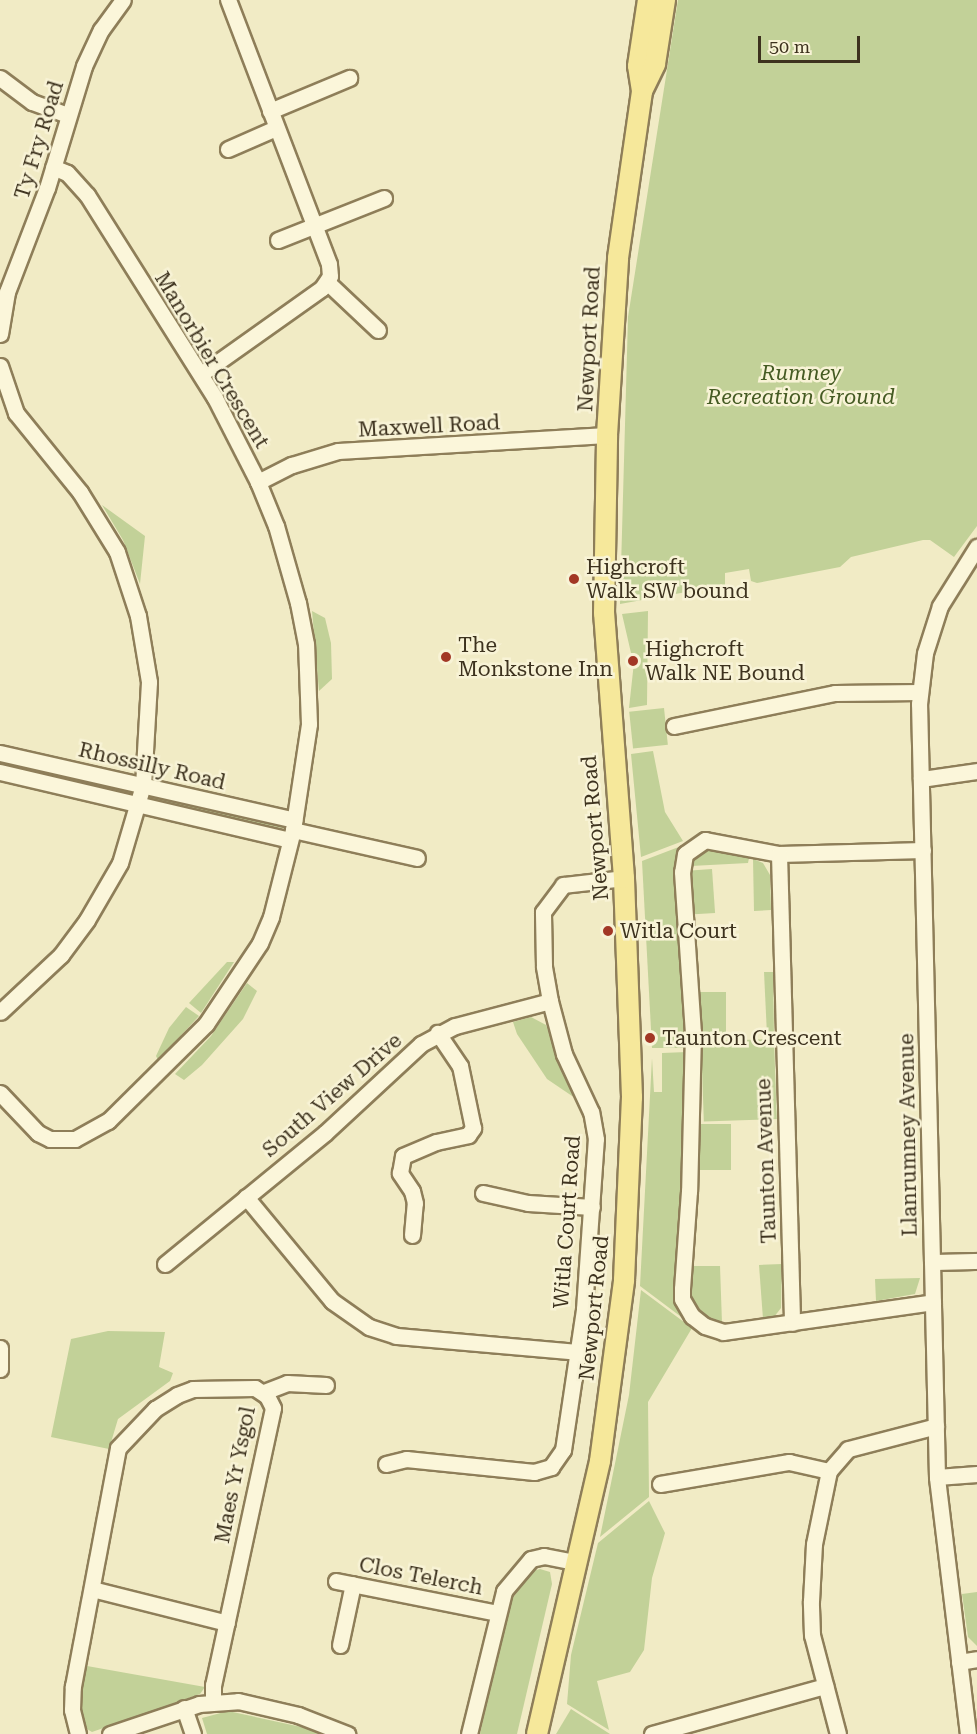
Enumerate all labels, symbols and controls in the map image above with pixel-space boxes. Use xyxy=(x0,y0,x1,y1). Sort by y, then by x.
scale bar xyxy=(761,24,863,62)
text: 50 m xyxy=(769,36,810,57)
street label: Ty Fry Road xyxy=(9,78,69,202)
street label: Newport Road xyxy=(573,266,605,412)
street label: Manorbier Crescent xyxy=(149,267,275,453)
park label: Rumney Recreation Ground xyxy=(707,360,895,410)
street label: Maxwell Road xyxy=(357,410,501,442)
place label: Highcroft Walk SW bound xyxy=(586,554,749,604)
marker: Highcroft Walk SW bound xyxy=(567,572,581,586)
place label: The Monkstone Inn xyxy=(458,632,613,682)
place label: Highcroft Walk NE Bound xyxy=(645,636,805,686)
marker: The Monkstone Inn xyxy=(439,650,453,664)
marker: Highcroft Walk NE Bound xyxy=(626,654,640,668)
street label: Rhossilly Road xyxy=(76,737,228,795)
street label: Newport Road xyxy=(576,754,614,902)
place label: Witla Court xyxy=(620,918,737,944)
marker: Witla Court xyxy=(601,924,615,938)
place label: Taunton Crescent xyxy=(662,1025,842,1051)
street label: South View Drive xyxy=(257,1028,407,1162)
marker: Taunton Crescent xyxy=(643,1031,657,1045)
street label: Llanrumney Avenue xyxy=(894,1033,922,1237)
street label: Taunton Avenue xyxy=(751,1078,781,1244)
street label: Witla Court Road xyxy=(548,1134,586,1310)
street label: Newport Road xyxy=(574,1234,614,1382)
street label: Maes Yr Ysgol xyxy=(209,1405,261,1545)
street label: Clos Telerch xyxy=(357,1552,485,1600)

